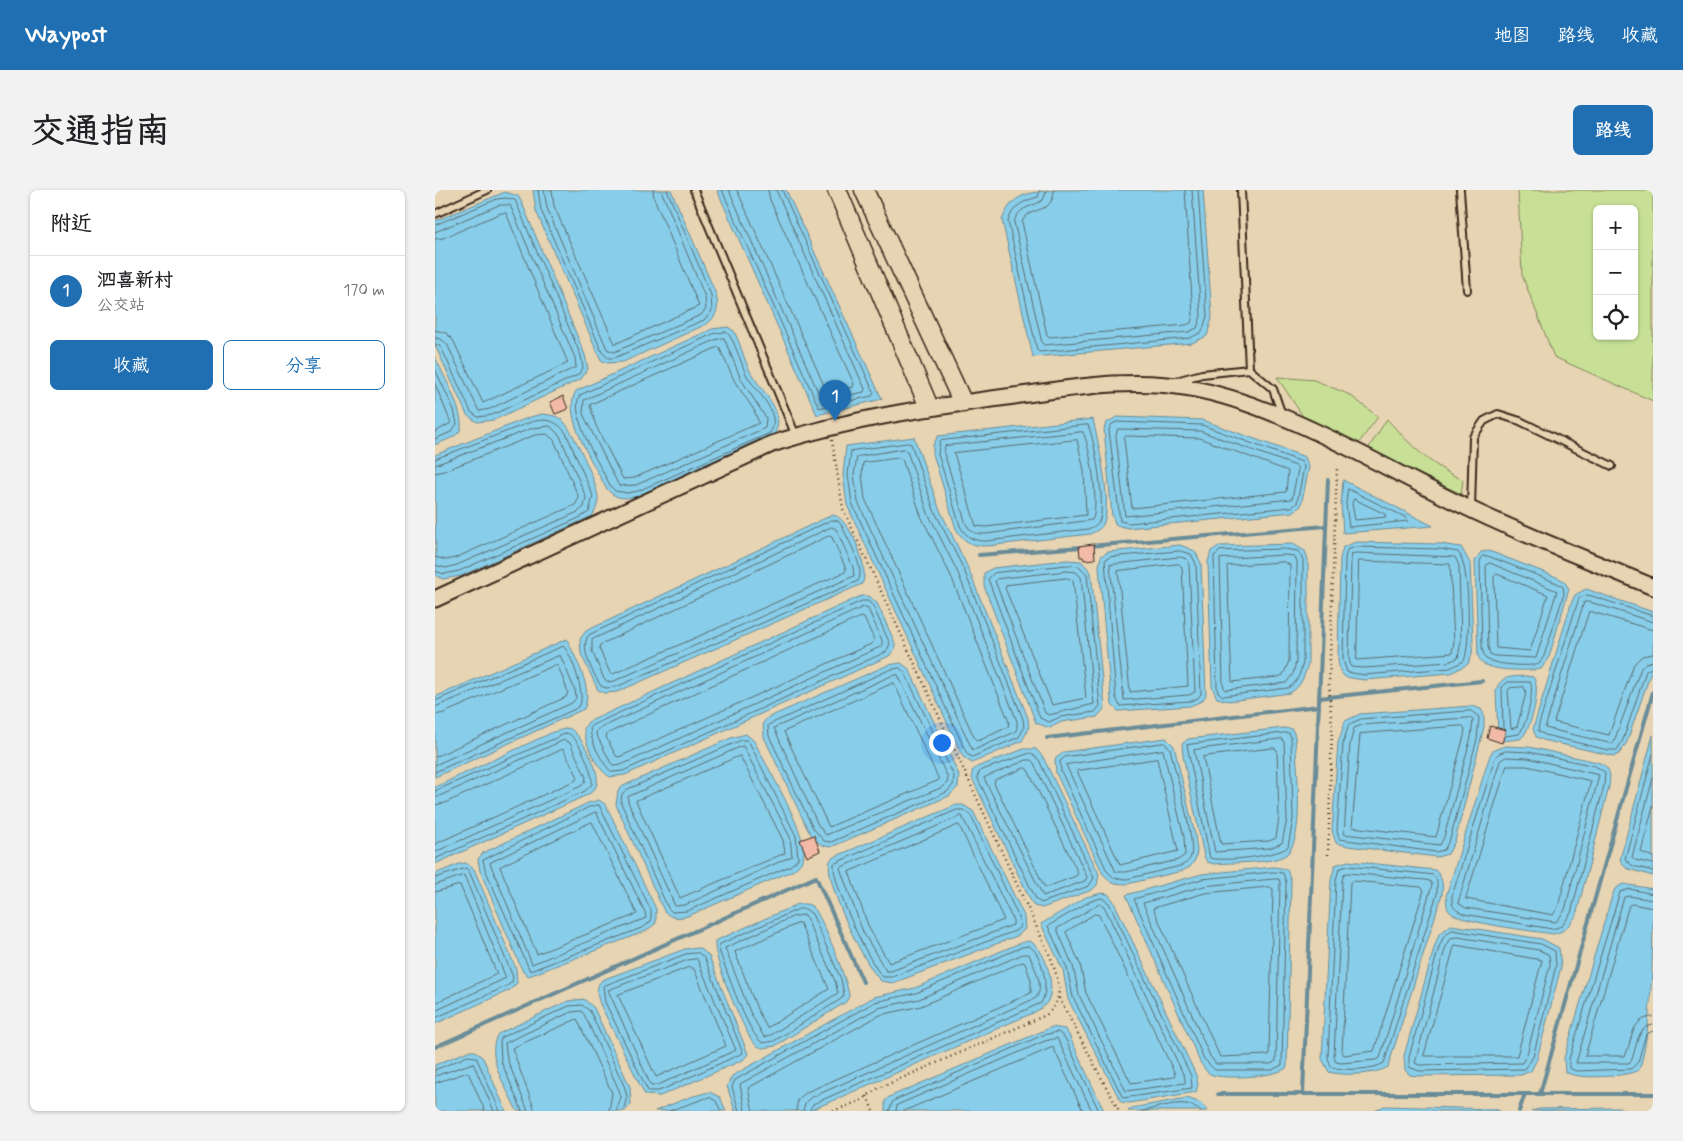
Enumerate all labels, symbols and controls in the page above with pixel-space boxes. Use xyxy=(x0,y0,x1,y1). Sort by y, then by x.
text: Waypost xyxy=(25,20,107,51)
text: 地图 xyxy=(1494,24,1530,48)
text: 路线 xyxy=(1558,24,1594,48)
text: 收藏 xyxy=(1622,24,1658,48)
button: 路线 xyxy=(1573,105,1653,155)
text: 交通指南 xyxy=(30,109,170,155)
map controls xyxy=(1593,205,1638,340)
button: + xyxy=(1593,205,1638,250)
text: 附近 xyxy=(50,210,92,238)
button: − xyxy=(1593,250,1638,295)
text: 泗喜新村 xyxy=(97,268,173,293)
text: 1 xyxy=(62,280,70,301)
text: 170 m xyxy=(343,280,385,301)
text: 公交站 xyxy=(97,295,145,316)
button: locate xyxy=(1593,295,1638,340)
button: 收藏 xyxy=(50,340,213,390)
button: 分享 xyxy=(223,340,385,390)
pin: 1 xyxy=(819,380,851,421)
your location xyxy=(929,730,955,756)

